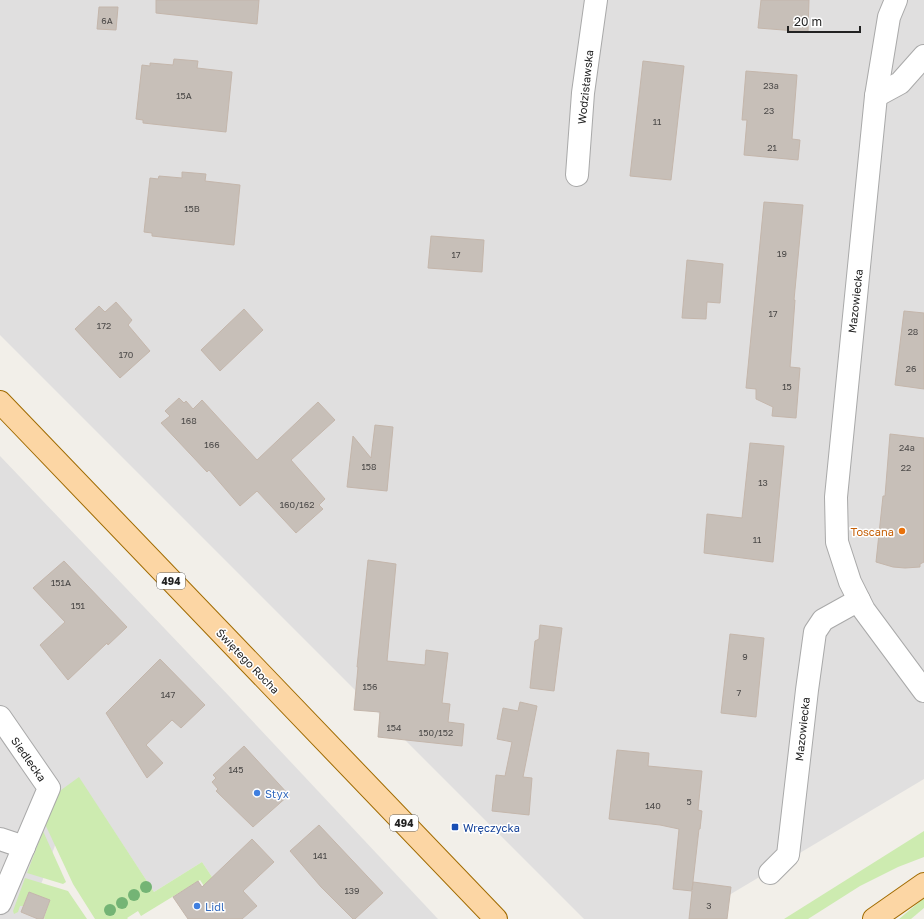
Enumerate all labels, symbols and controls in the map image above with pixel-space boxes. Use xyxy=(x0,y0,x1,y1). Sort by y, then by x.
scale bar xyxy=(788,8,860,34)
text: 20 m xyxy=(794,14,822,29)
house number: 6A xyxy=(101,15,113,26)
street label: Wodzisławska xyxy=(575,49,595,125)
house number: 23a xyxy=(763,80,779,91)
house number: 15A xyxy=(176,90,192,101)
house number: 23 xyxy=(764,105,774,116)
house number: 11 xyxy=(653,116,662,127)
house number: 21 xyxy=(767,142,777,153)
house number: 15B xyxy=(184,203,200,214)
house number: 19 xyxy=(777,248,787,259)
house number: 17 xyxy=(451,249,461,260)
street label: Mazowiecka xyxy=(845,268,865,334)
house number: 17 xyxy=(768,308,778,319)
house number: 172 xyxy=(97,320,111,331)
house number: 28 xyxy=(908,326,918,337)
house number: 170 xyxy=(119,349,134,360)
house number: 26 xyxy=(906,363,916,374)
house number: 15 xyxy=(782,381,792,392)
house number: 168 xyxy=(181,415,197,426)
house number: 166 xyxy=(204,439,220,450)
house number: 24a xyxy=(899,442,915,453)
house number: 158 xyxy=(361,461,377,472)
house number: 22 xyxy=(901,462,911,473)
house number: 13 xyxy=(758,477,768,488)
house number: 160/162 xyxy=(280,499,314,510)
place label: Toscana xyxy=(851,525,894,538)
marker: Toscana xyxy=(897,526,907,536)
house number: 11 xyxy=(753,534,762,545)
road number: 494 xyxy=(157,573,185,589)
house number: 151A xyxy=(51,577,71,588)
house number: 151 xyxy=(71,600,86,611)
street label: Świętego Rocha xyxy=(214,626,282,696)
house number: 9 xyxy=(742,651,748,662)
house number: 156 xyxy=(362,681,378,692)
house number: 7 xyxy=(737,687,742,698)
house number: 147 xyxy=(161,689,176,700)
street label: Mazowiecka xyxy=(792,696,812,762)
house number: 154 xyxy=(386,722,402,733)
house number: 150/152 xyxy=(419,727,453,738)
street label: Siedlecka xyxy=(9,734,49,784)
house number: 145 xyxy=(228,764,244,775)
place label: Styx xyxy=(265,787,289,800)
marker: Styx xyxy=(252,788,262,798)
house number: 5 xyxy=(686,796,692,807)
house number: 140 xyxy=(645,800,661,811)
road number: 494 xyxy=(390,815,418,831)
place label: Wręczycka xyxy=(463,821,520,834)
marker: Wręczycka xyxy=(450,822,460,832)
house number: 141 xyxy=(313,850,328,861)
house number: 139 xyxy=(344,885,360,896)
place label: Lidl xyxy=(205,900,225,913)
house number: 3 xyxy=(706,900,712,911)
marker: Lidl xyxy=(192,901,202,911)

